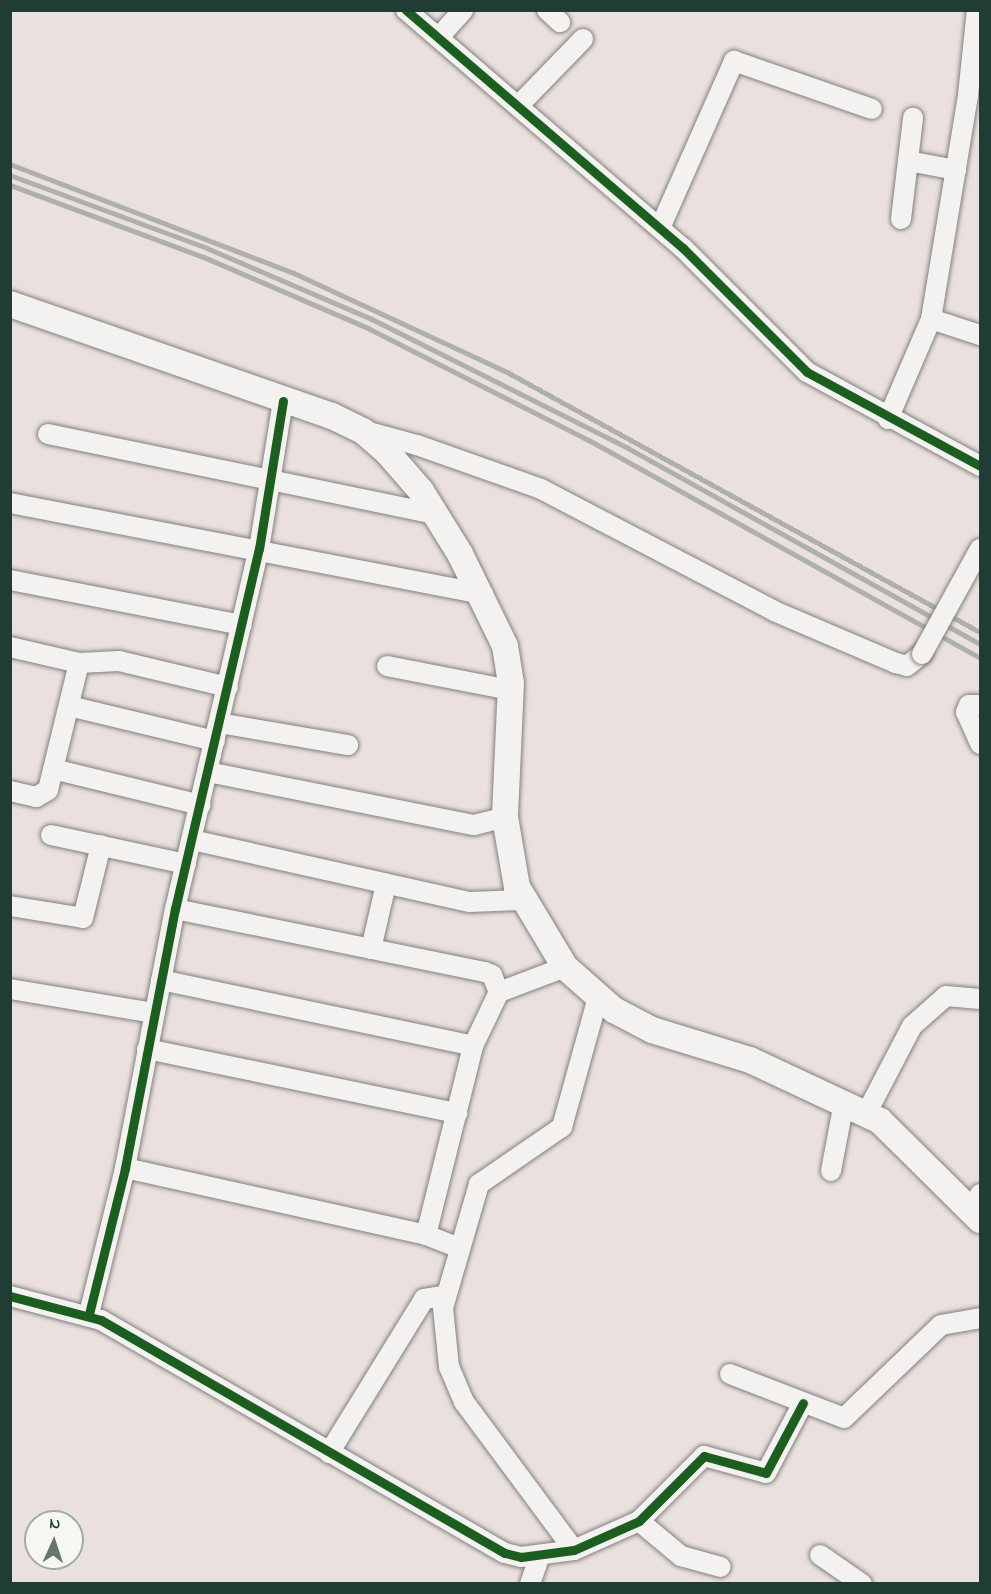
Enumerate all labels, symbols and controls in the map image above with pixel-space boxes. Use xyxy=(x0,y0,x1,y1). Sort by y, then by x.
north arrow xyxy=(24,1510,84,1570)
text: N xyxy=(49,1512,61,1536)

